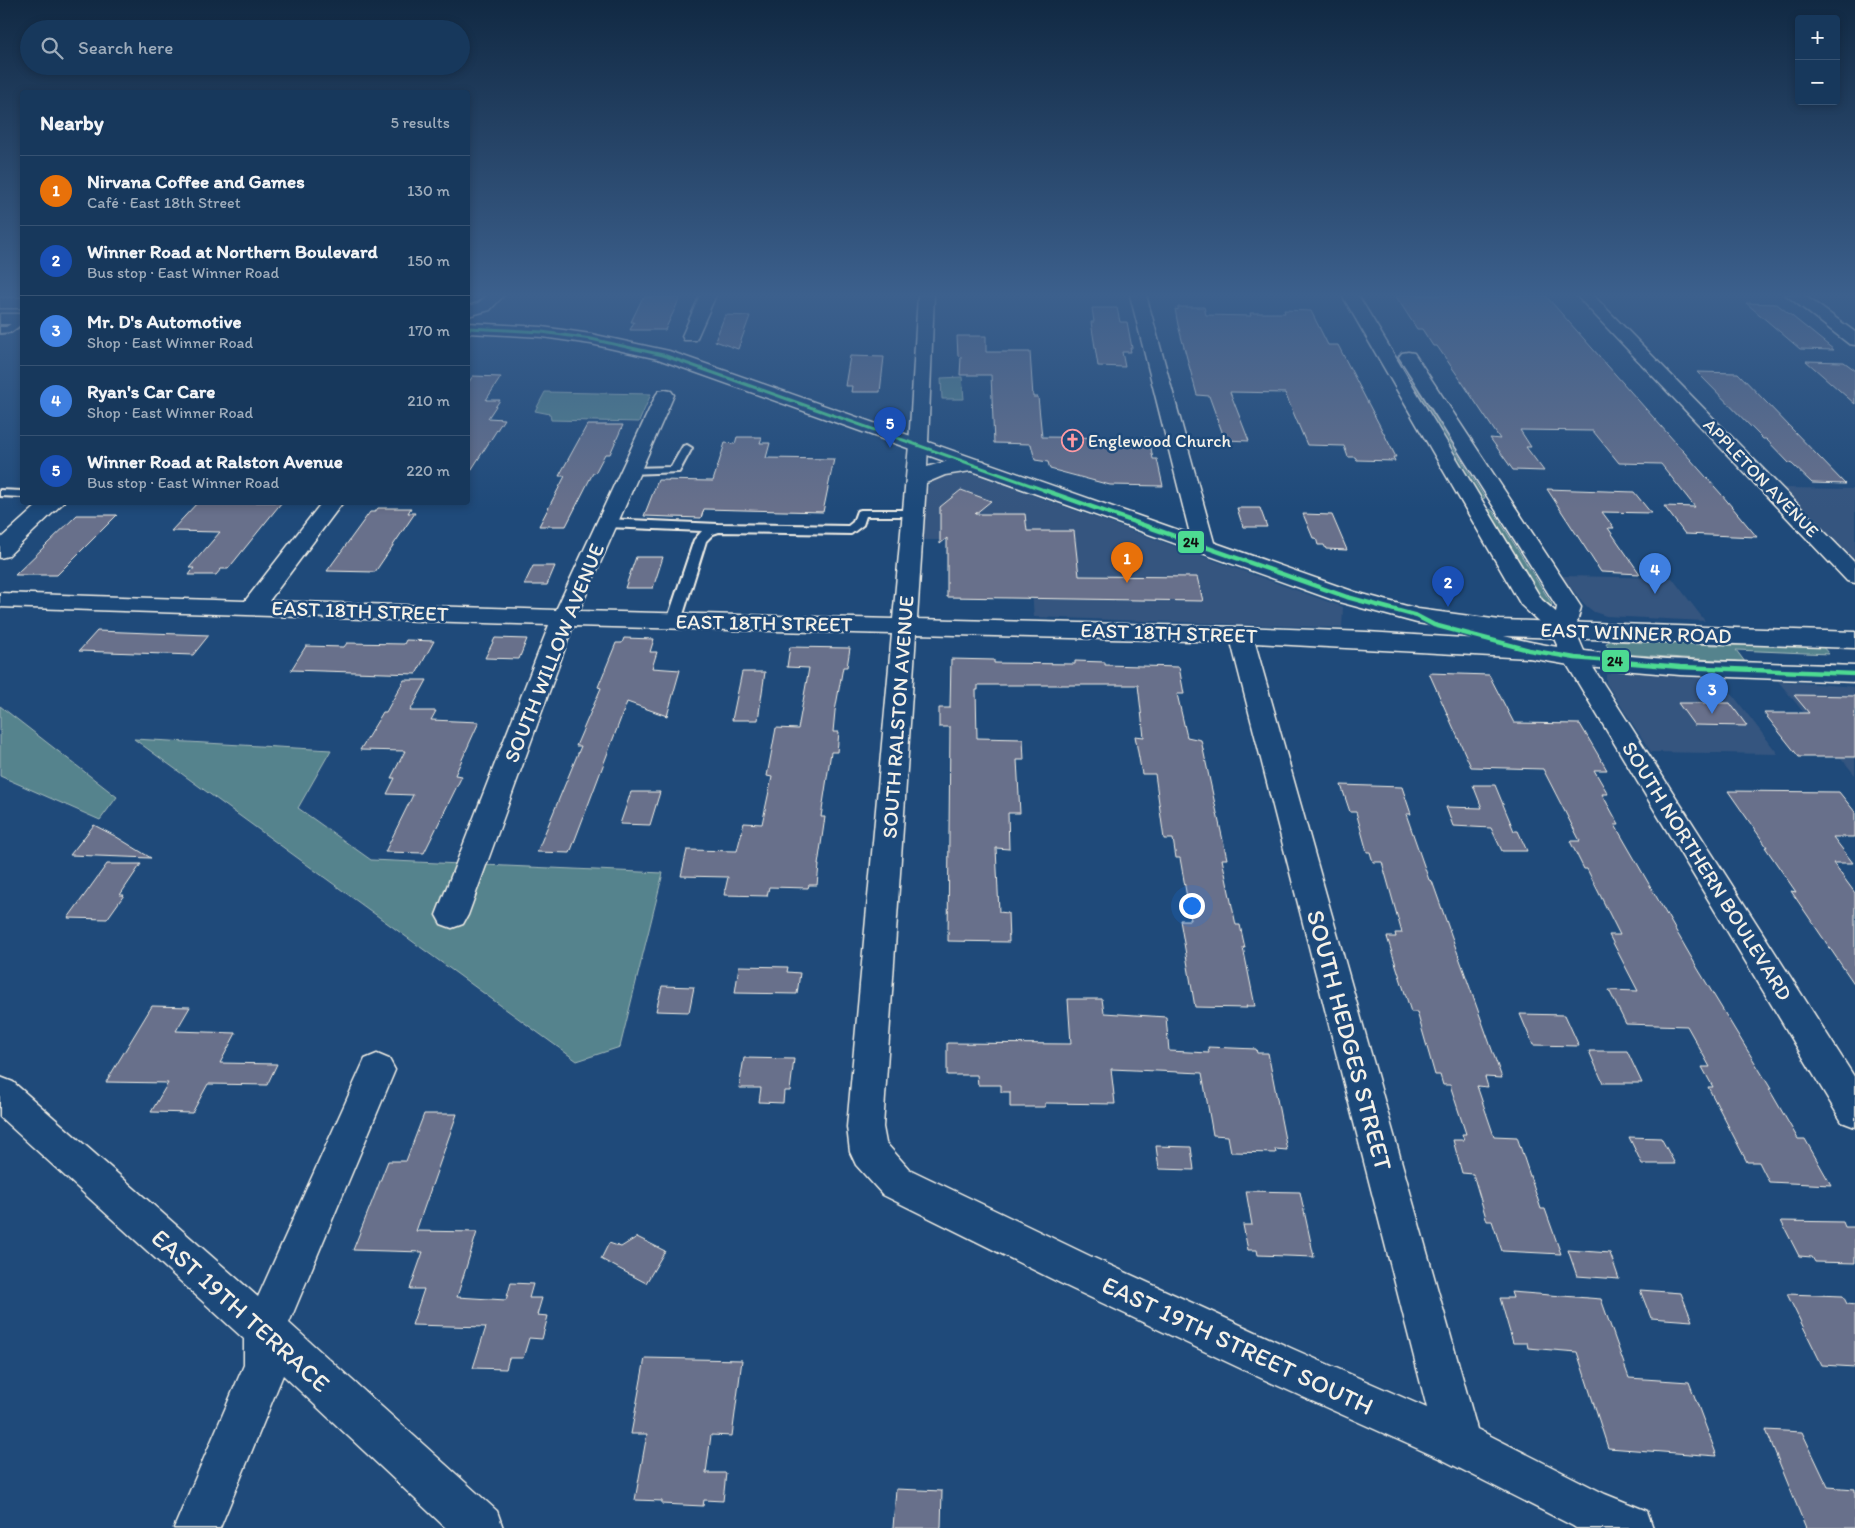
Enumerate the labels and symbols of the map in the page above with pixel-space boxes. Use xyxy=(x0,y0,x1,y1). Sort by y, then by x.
pin: 5 xyxy=(874,407,906,448)
street label: APPLETON AVENUE xyxy=(1699,414,1823,542)
church icon: Englewood Church xyxy=(1060,429,1084,453)
place label: Englewood Church xyxy=(1088,430,1232,452)
line badge: 24 xyxy=(1177,530,1205,554)
text: 24 xyxy=(1183,534,1199,551)
street label: SOUTH WILLOW AVENUE xyxy=(498,539,609,766)
pin: 1 xyxy=(1111,542,1143,583)
pin: 4 xyxy=(1639,553,1671,594)
pin: 2 xyxy=(1432,566,1464,607)
street label: SOUTH RALSTON AVENUE xyxy=(877,594,918,839)
street label: EAST 18TH STREET xyxy=(271,595,449,626)
street label: EAST 18TH STREET xyxy=(675,608,853,637)
street label: EAST 18TH STREET xyxy=(1080,617,1258,648)
street label: EAST WINNER ROAD xyxy=(1540,617,1732,648)
line badge: 24 xyxy=(1601,649,1630,673)
text: 24 xyxy=(1607,653,1623,670)
pin: 3 xyxy=(1696,673,1728,714)
street label: SOUTH NORTHERN BOULEVARD xyxy=(1617,737,1798,1005)
your location xyxy=(1179,893,1205,919)
street label: SOUTH HEDGES STREET xyxy=(1301,906,1399,1174)
street label: EAST 19TH TERRACE xyxy=(146,1222,336,1398)
street label: EAST 19TH STREET SOUTH xyxy=(1098,1269,1378,1421)

